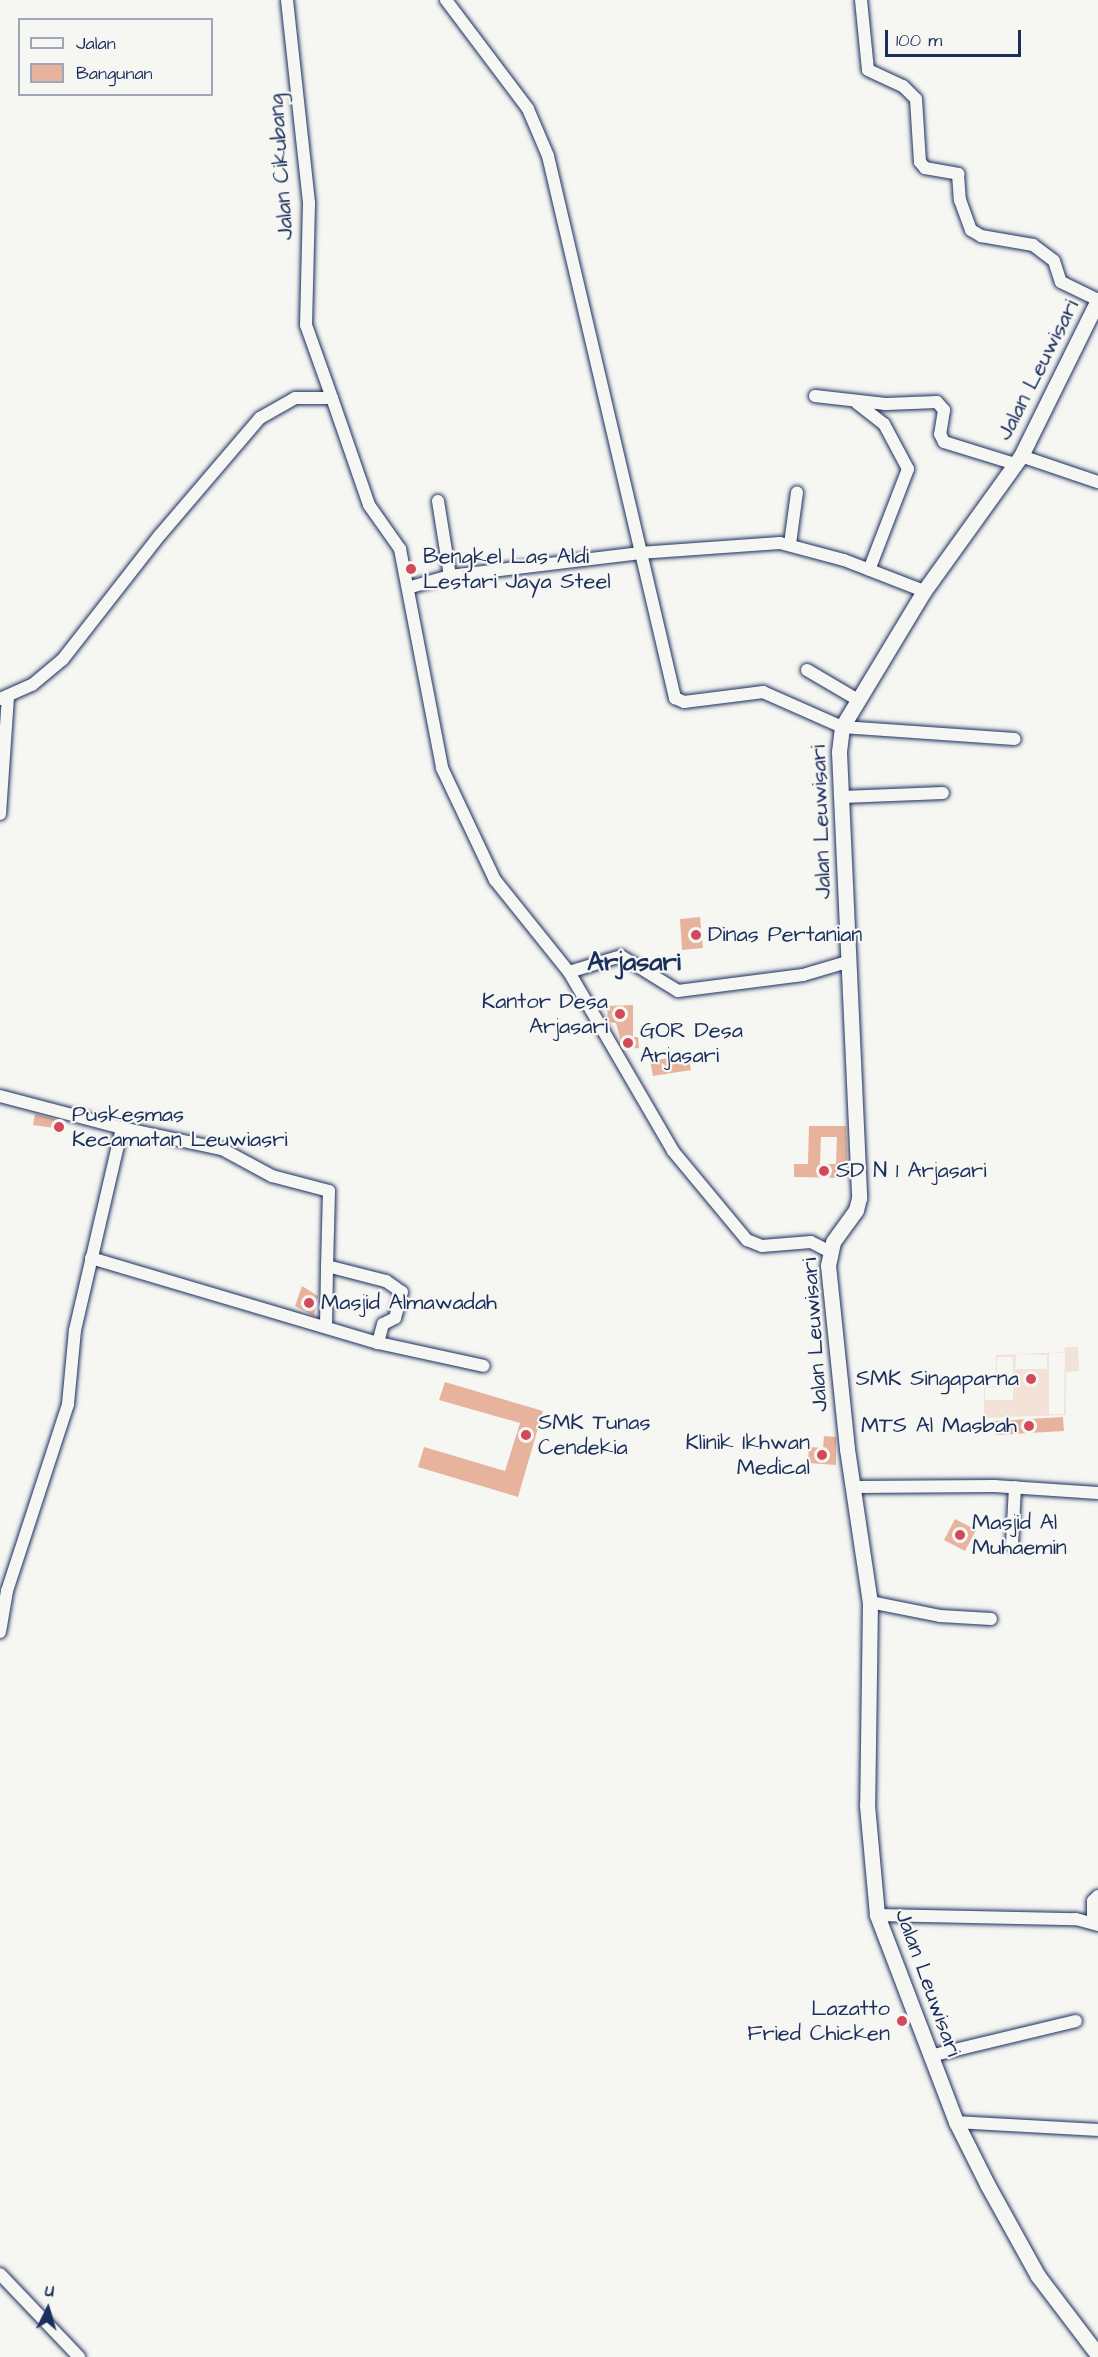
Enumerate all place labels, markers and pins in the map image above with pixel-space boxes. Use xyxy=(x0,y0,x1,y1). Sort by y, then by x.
place label: Bengkel Las Aldi Lestari Jaya Steel xyxy=(423,543,611,594)
marker: Bengkel Las Aldi Lestari Jaya Steel xyxy=(404,562,418,576)
place label: Dinas Pertanian xyxy=(708,922,862,948)
marker: Dinas Pertanian xyxy=(689,928,703,942)
place label: Kantor Desa Arjasari xyxy=(482,988,608,1040)
marker: Kantor Desa Arjasari xyxy=(613,1007,627,1021)
place label: GOR Desa Arjasari xyxy=(640,1017,743,1068)
marker: GOR Desa Arjasari xyxy=(621,1036,635,1050)
place label: Puskesmas Kecamatan Leuwiasri xyxy=(72,1101,288,1152)
marker: Puskesmas Kecamatan Leuwiasri xyxy=(50,1118,68,1136)
place label: SD N 1 Arjasari xyxy=(836,1158,986,1184)
marker: SD N 1 Arjasari xyxy=(817,1164,831,1178)
place label: Masjid Almawadah xyxy=(321,1290,497,1316)
marker: Masjid Almawadah xyxy=(302,1296,316,1310)
place label: SMK Singaparna xyxy=(856,1366,1019,1392)
marker: SMK Singaparna xyxy=(1024,1372,1038,1386)
place label: SMK Tunas Cendekia xyxy=(538,1409,651,1460)
place label: MTS Al Masbah xyxy=(861,1413,1017,1439)
marker: MTS Al Masbah xyxy=(1022,1419,1036,1433)
marker: SMK Tunas Cendekia xyxy=(519,1428,533,1442)
place label: Klinik Ikhwan Medical xyxy=(686,1429,810,1480)
marker: Klinik Ikhwan Medical xyxy=(815,1448,829,1462)
place label: Masjid Al Muhaemin xyxy=(972,1509,1067,1560)
marker: Masjid Al Muhaemin xyxy=(953,1528,967,1542)
place label: Lazatto Fried Chicken xyxy=(747,1995,890,2047)
marker: Lazatto Fried Chicken xyxy=(895,2014,909,2028)

